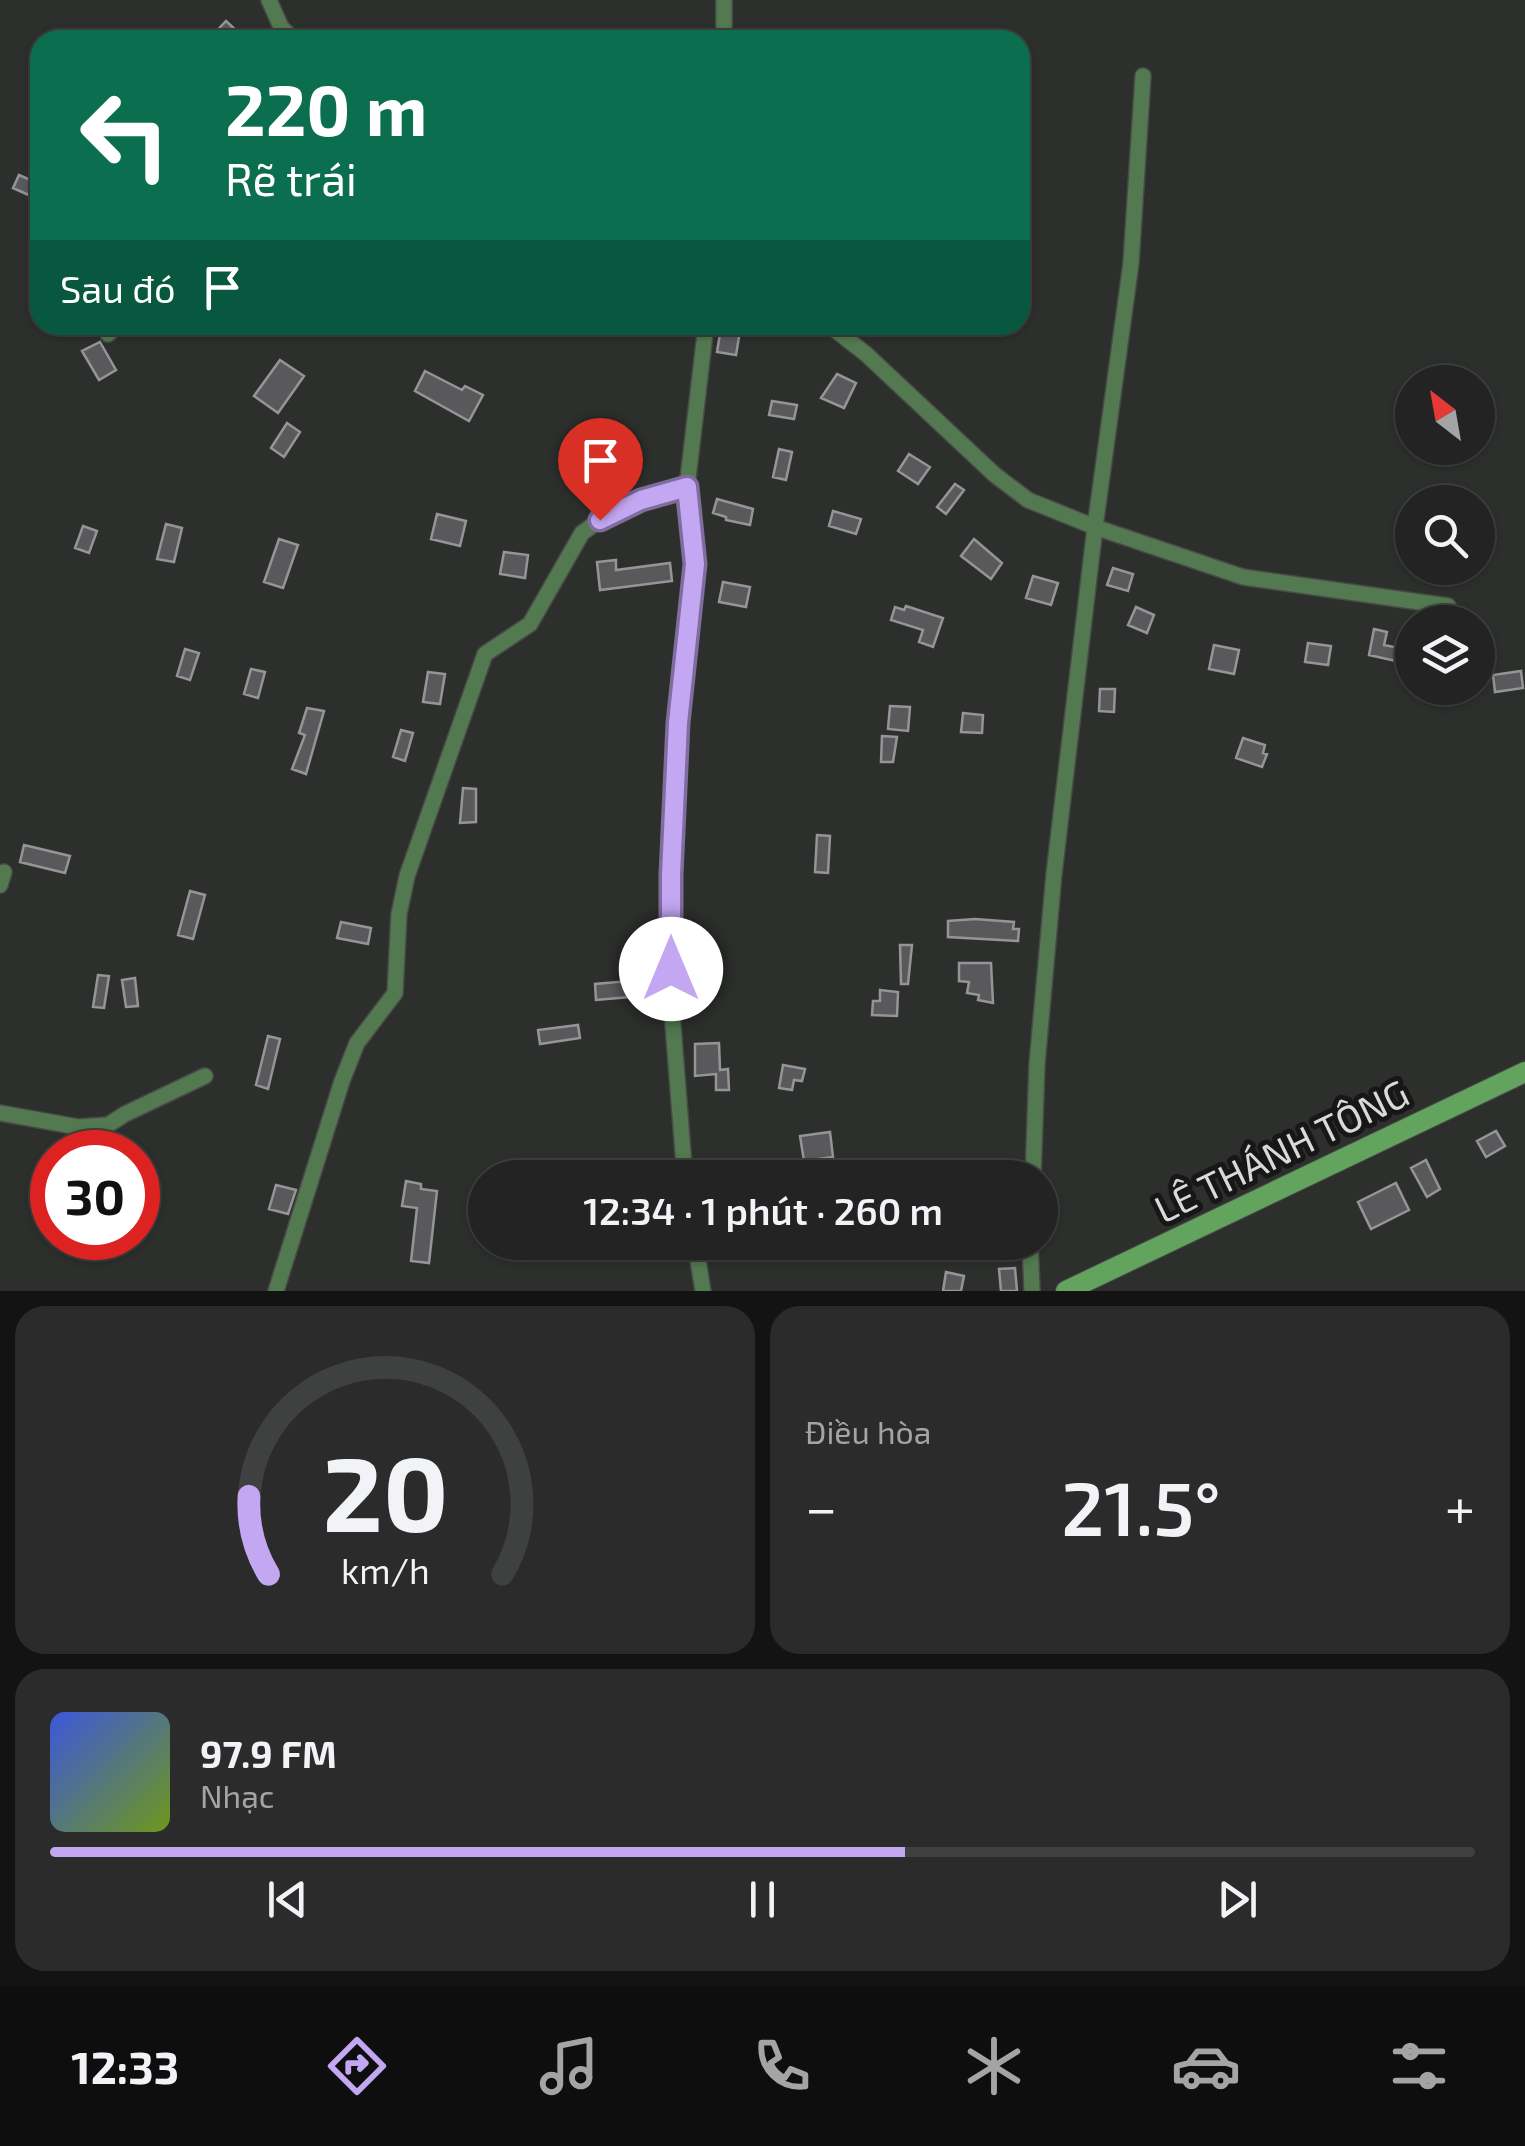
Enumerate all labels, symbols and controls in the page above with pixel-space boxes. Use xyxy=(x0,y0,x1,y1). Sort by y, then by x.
text: 220 m xyxy=(225,66,427,150)
icon: left xyxy=(60,70,190,200)
text: Rẽ trái xyxy=(225,151,357,205)
icon: arrive xyxy=(195,260,250,315)
text: Sau đó xyxy=(60,265,175,311)
north arrow xyxy=(1395,365,1495,465)
map controls xyxy=(1395,365,1495,705)
pin xyxy=(558,418,643,521)
icon: arrive xyxy=(573,433,628,488)
button: search xyxy=(1395,485,1495,585)
button: layers xyxy=(1395,605,1495,705)
position arrow xyxy=(619,917,723,1021)
street label: LÊ THÁNH TÔNG xyxy=(1146,1069,1416,1231)
speed limit sign: 30 xyxy=(30,1130,160,1260)
text: 12:34 · 1 phút · 260 m xyxy=(583,1187,943,1233)
text: Điều hòa xyxy=(805,1412,931,1450)
text: 20 xyxy=(322,1428,448,1553)
text: 21.5° xyxy=(1061,1461,1221,1551)
text: − xyxy=(805,1473,837,1539)
text: + xyxy=(1445,1473,1475,1539)
text: km/h xyxy=(341,1548,429,1591)
text: 97.9 FM xyxy=(200,1730,337,1776)
text: Nhạc xyxy=(200,1776,274,1814)
icon: previous xyxy=(260,1872,315,1927)
icon: pause xyxy=(735,1872,790,1927)
icon: next xyxy=(1210,1872,1265,1927)
icon: directions xyxy=(322,2031,392,2101)
icon: music xyxy=(534,2031,604,2101)
icon: phone xyxy=(747,2031,817,2101)
icon: climate xyxy=(959,2031,1029,2101)
icon: car xyxy=(1171,2031,1241,2101)
icon: filters xyxy=(1384,2031,1454,2101)
text: 12:33 xyxy=(71,2039,179,2093)

